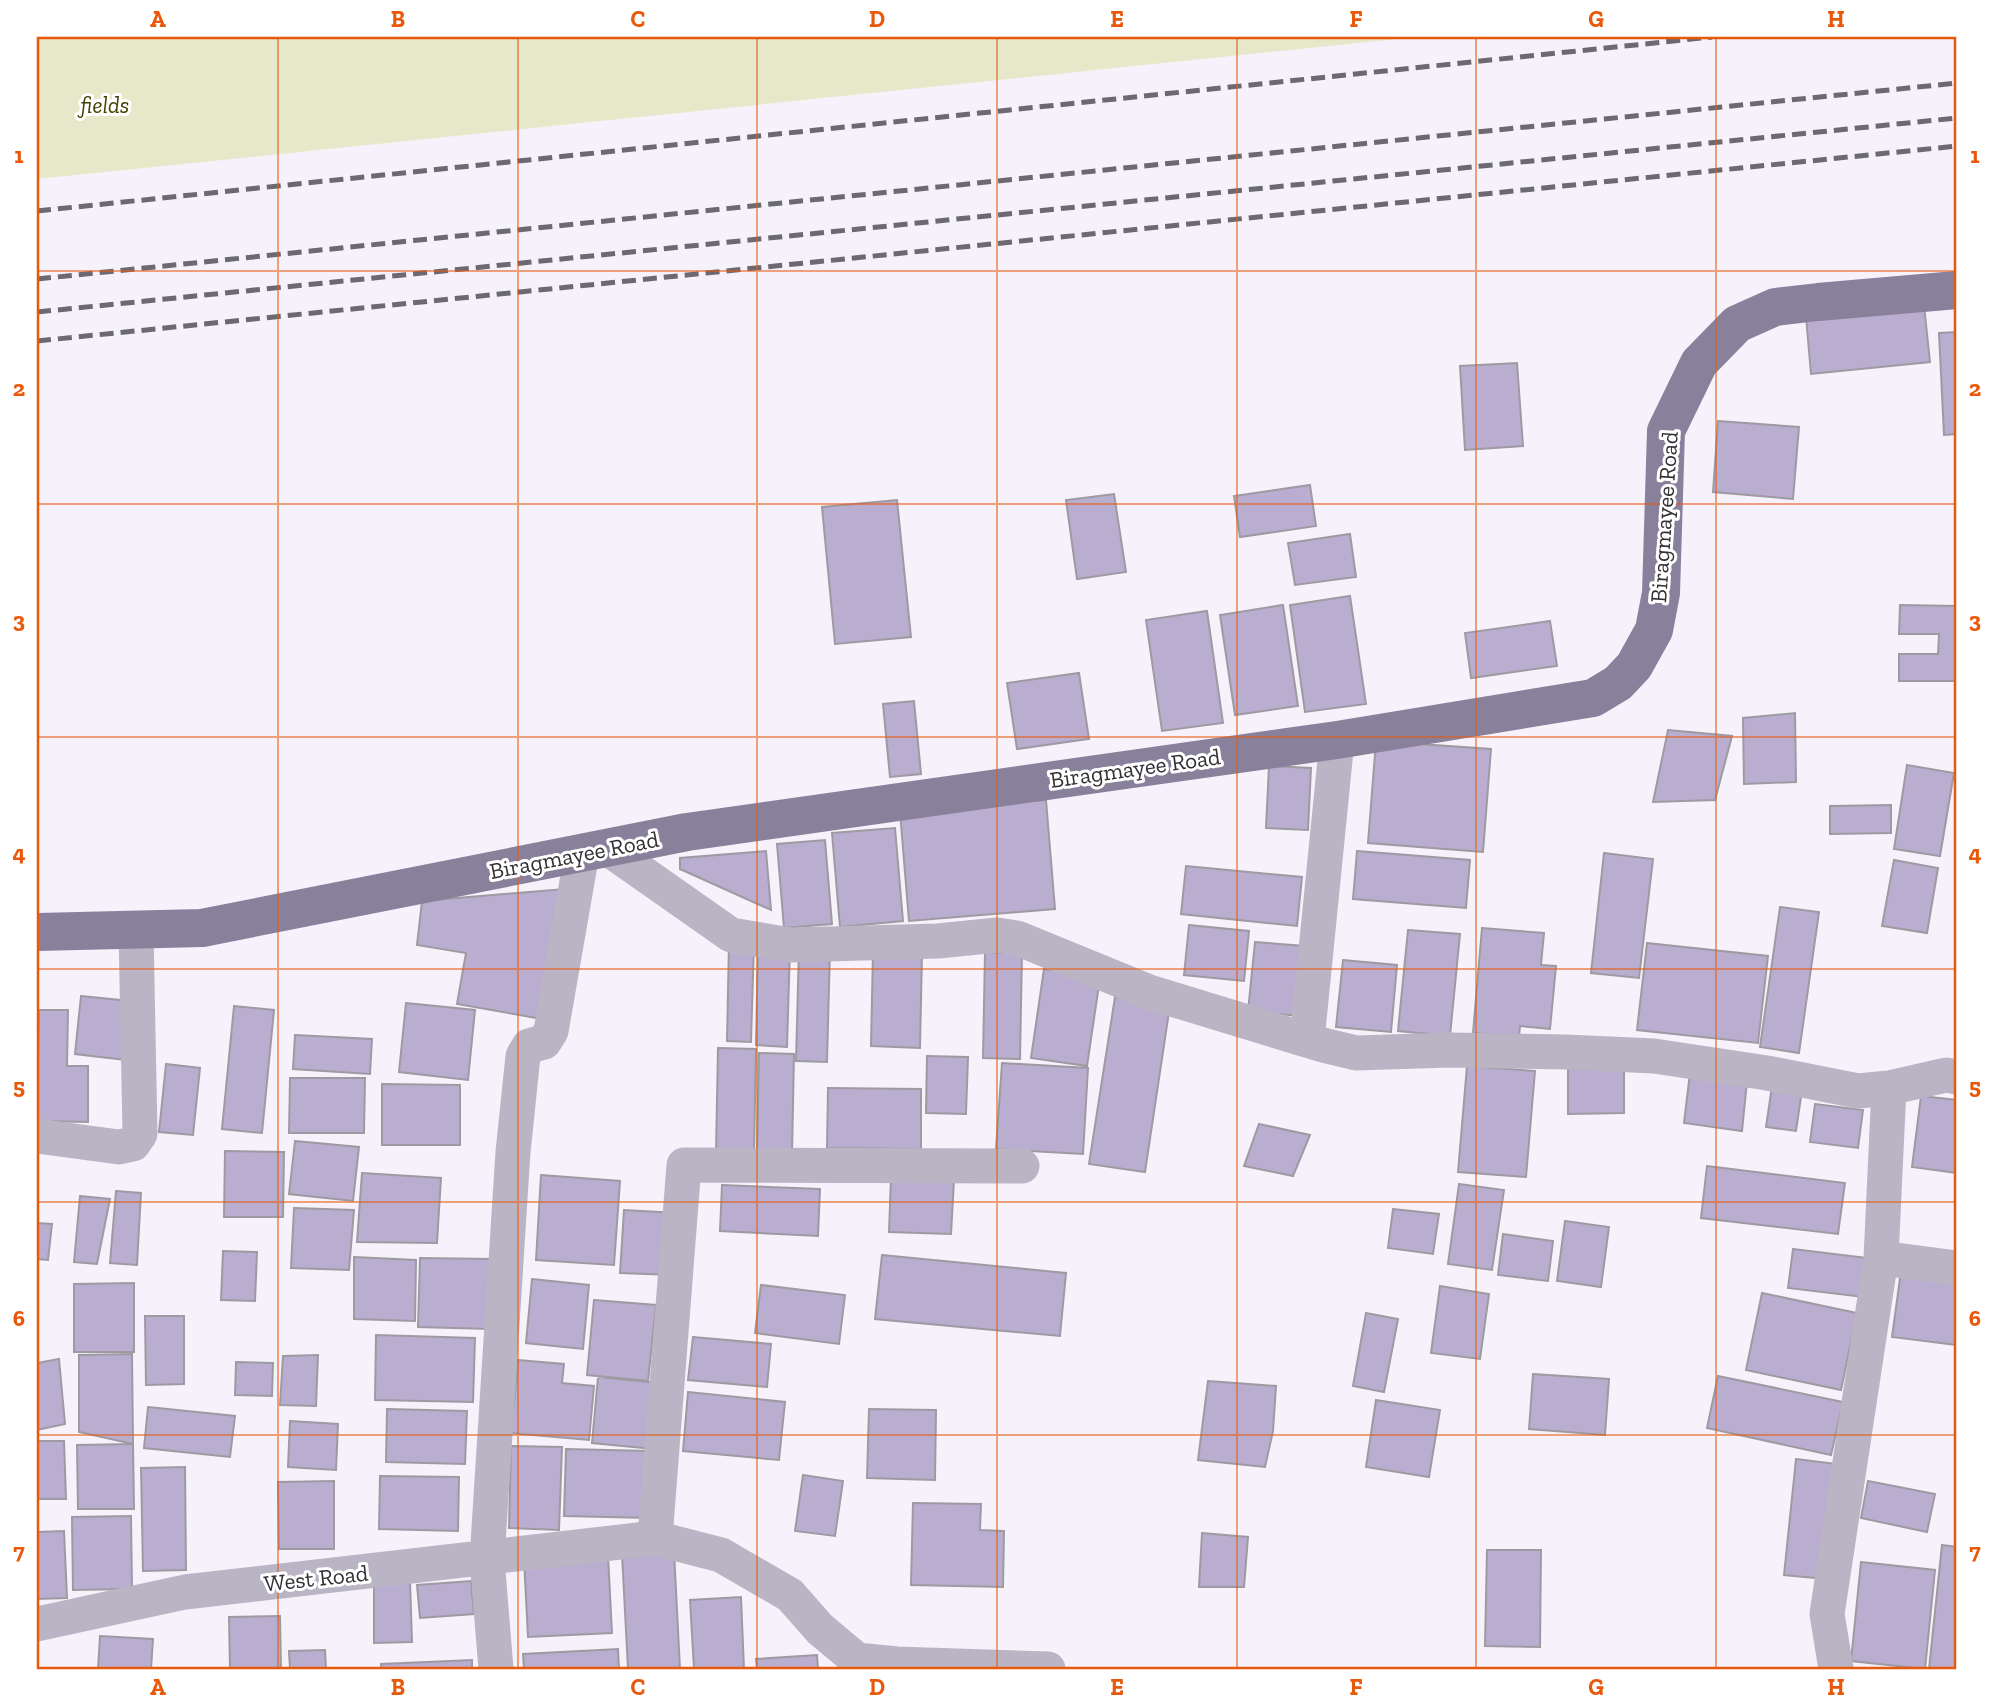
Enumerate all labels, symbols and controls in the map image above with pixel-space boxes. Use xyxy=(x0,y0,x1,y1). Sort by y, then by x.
text: A xyxy=(150,5,166,33)
text: B xyxy=(391,5,405,33)
text: C xyxy=(631,5,645,33)
text: D xyxy=(869,5,885,33)
text: E xyxy=(1110,5,1124,33)
text: F xyxy=(1349,5,1363,33)
text: G xyxy=(1588,5,1604,33)
text: H xyxy=(1827,5,1845,33)
park label: fields xyxy=(77,91,129,119)
text: 1 xyxy=(14,141,24,169)
text: 1 xyxy=(1970,141,1980,169)
text: 2 xyxy=(13,374,25,402)
text: 2 xyxy=(1969,374,1981,402)
street label: Biragmayee Road xyxy=(1644,430,1684,604)
text: 3 xyxy=(13,606,25,634)
text: 3 xyxy=(1969,606,1981,634)
street label: Biragmayee Road xyxy=(1048,742,1222,794)
street label: Biragmayee Road xyxy=(487,825,661,885)
text: 4 xyxy=(12,839,26,867)
text: 4 xyxy=(1968,839,1982,867)
text: 5 xyxy=(13,1072,25,1100)
text: 5 xyxy=(1969,1072,1981,1100)
text: 6 xyxy=(13,1304,25,1332)
text: 6 xyxy=(1969,1304,1981,1332)
text: 7 xyxy=(13,1537,25,1565)
text: 7 xyxy=(1969,1537,1981,1565)
street label: West Road xyxy=(263,1559,370,1597)
text: A xyxy=(150,1673,166,1701)
text: B xyxy=(391,1673,405,1701)
text: C xyxy=(631,1673,645,1701)
text: D xyxy=(869,1673,885,1701)
text: E xyxy=(1110,1673,1124,1701)
text: F xyxy=(1349,1673,1363,1701)
text: G xyxy=(1588,1673,1604,1701)
text: H xyxy=(1827,1673,1845,1701)

